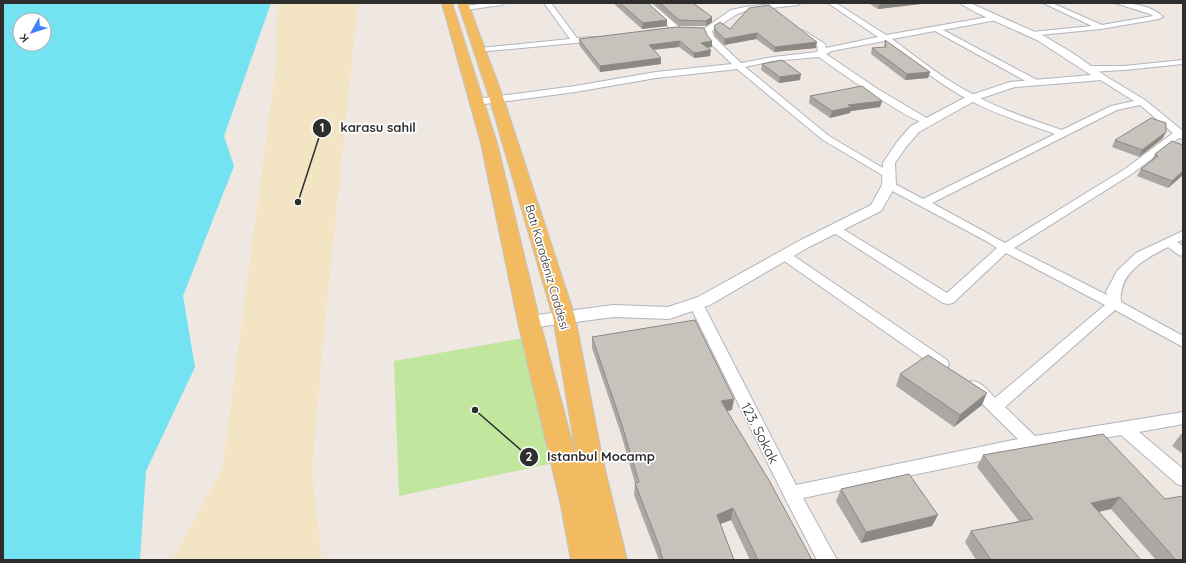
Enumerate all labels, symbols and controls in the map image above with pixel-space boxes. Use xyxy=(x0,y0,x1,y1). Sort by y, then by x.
north arrow xyxy=(12,12,52,52)
text: K xyxy=(17,31,32,46)
callout: karasu sahil xyxy=(312,115,424,140)
text: karasu sahil xyxy=(340,119,416,135)
text: 1 xyxy=(320,120,324,135)
street label: Batı Karadeniz Caddesi xyxy=(522,203,573,331)
street label: 123. Sokak xyxy=(737,399,783,467)
callout: Istanbul Mocamp xyxy=(519,444,663,469)
text: Istanbul Mocamp xyxy=(547,448,655,464)
text: 2 xyxy=(526,449,533,464)

